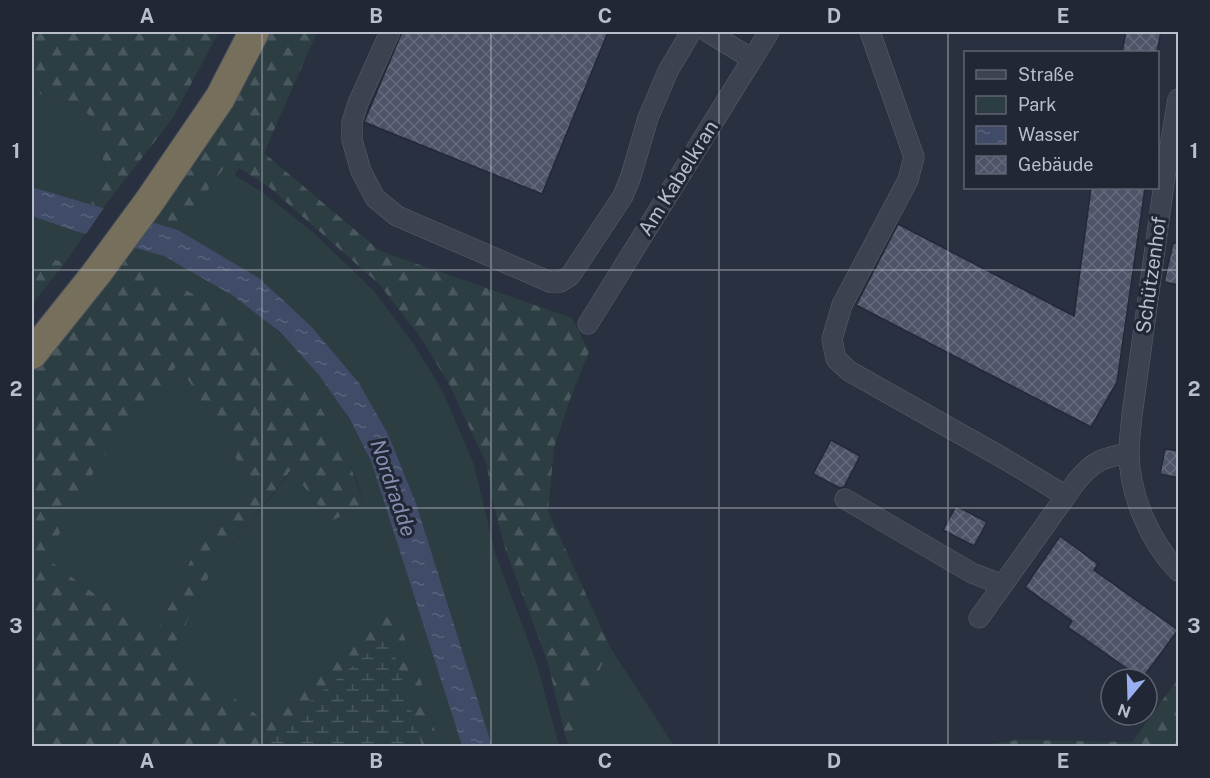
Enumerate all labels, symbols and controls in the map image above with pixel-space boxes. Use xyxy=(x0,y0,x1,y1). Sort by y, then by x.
text: A xyxy=(140,4,154,28)
text: B xyxy=(369,4,383,28)
text: C xyxy=(598,4,612,28)
text: D xyxy=(827,4,841,28)
text: E xyxy=(1057,4,1069,28)
legend xyxy=(964,51,1159,189)
text: Straße xyxy=(1018,64,1074,85)
text: Park xyxy=(1018,94,1056,115)
street label: Am Kabelkran xyxy=(633,116,723,240)
text: Wasser xyxy=(1018,124,1080,145)
text: 1 xyxy=(12,139,20,163)
text: 1 xyxy=(1190,139,1198,163)
text: Gebäude xyxy=(1018,154,1093,175)
street label: Schützenhof xyxy=(1131,215,1171,335)
text: 2 xyxy=(10,377,22,401)
text: 2 xyxy=(1188,377,1200,401)
water label: Nordradde xyxy=(365,436,422,540)
text: 3 xyxy=(9,614,23,638)
text: 3 xyxy=(1187,614,1201,638)
north arrow xyxy=(1099,667,1159,727)
text: N xyxy=(1115,700,1133,722)
text: A xyxy=(140,749,154,773)
text: B xyxy=(369,749,383,773)
text: C xyxy=(598,749,612,773)
text: D xyxy=(827,749,841,773)
text: E xyxy=(1057,749,1069,773)

